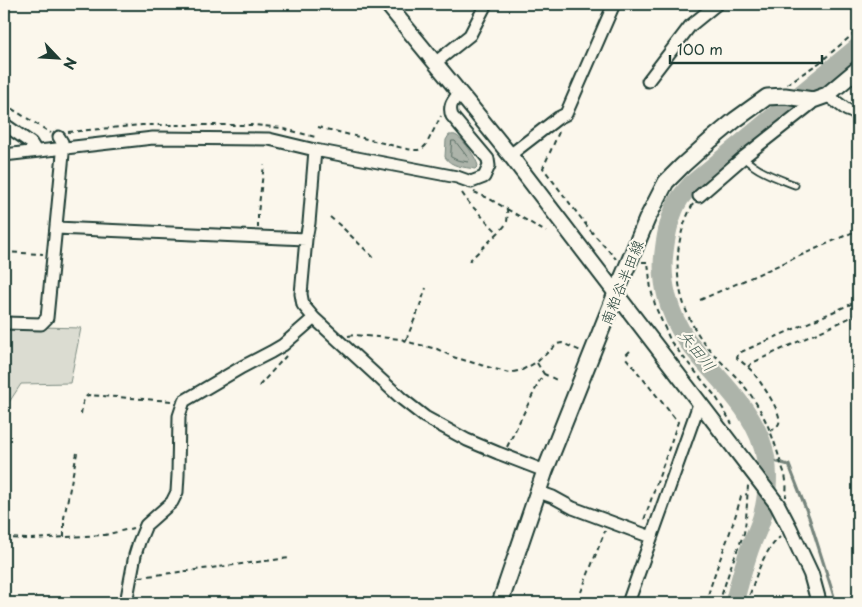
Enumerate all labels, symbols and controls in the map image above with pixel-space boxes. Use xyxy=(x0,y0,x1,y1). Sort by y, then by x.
north arrow xyxy=(32,32,82,82)
scale bar xyxy=(670,32,822,64)
text: 100 m xyxy=(677,37,723,60)
text: N xyxy=(58,54,82,73)
street label: 南粕谷半田線 xyxy=(593,236,649,328)
water label: 矢田川 xyxy=(674,324,722,376)

